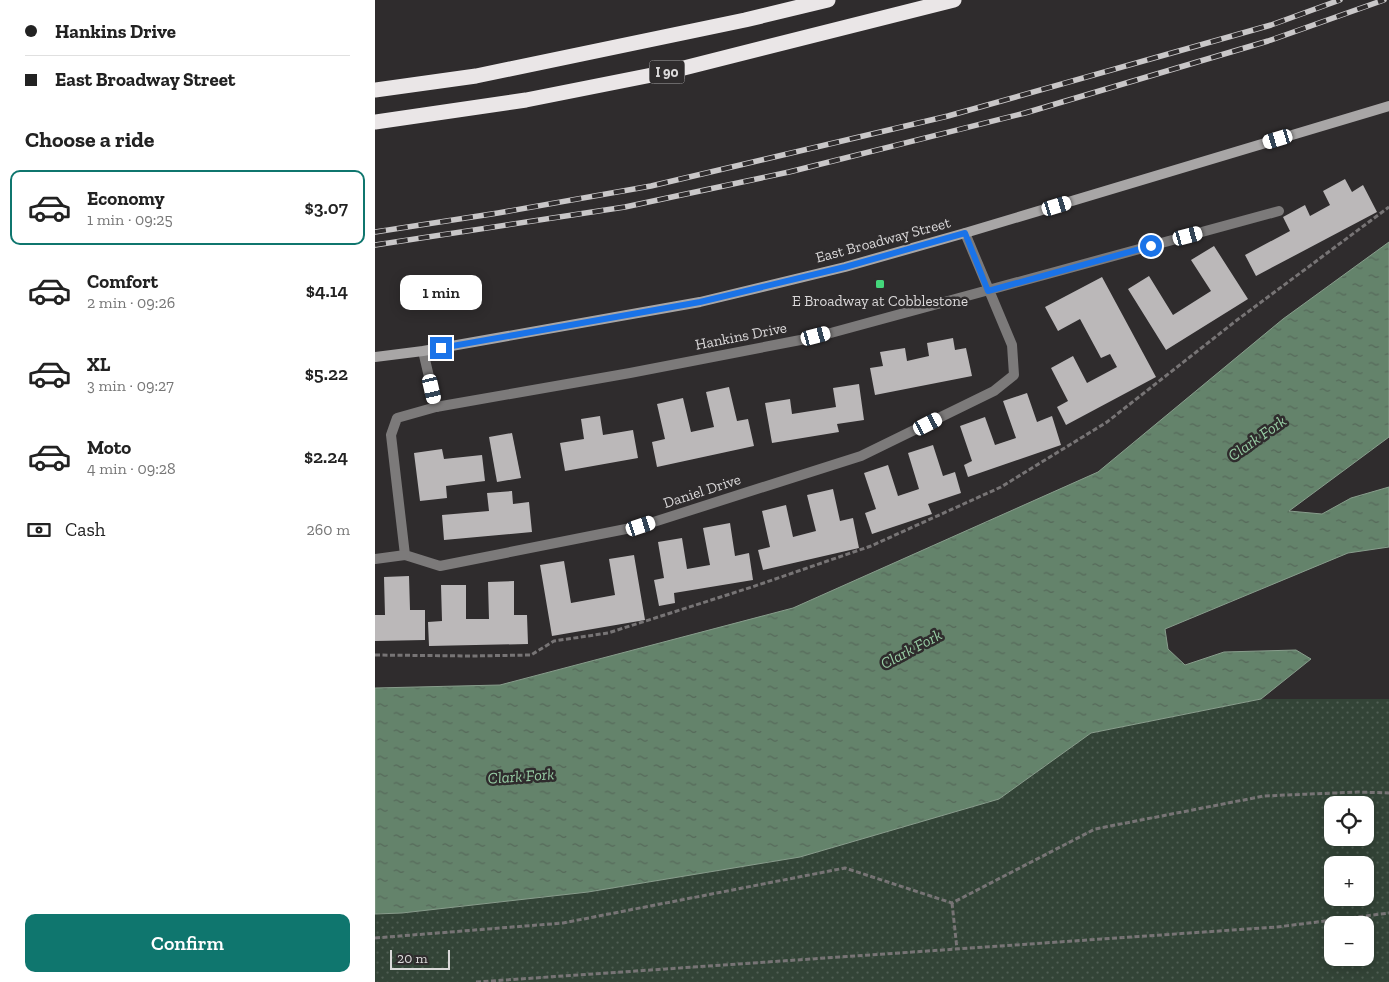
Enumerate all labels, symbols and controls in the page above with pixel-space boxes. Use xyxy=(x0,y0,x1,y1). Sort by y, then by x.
text: Hankins Drive xyxy=(55,20,176,43)
road number: I 90 xyxy=(649,61,685,84)
text: East Broadway Street xyxy=(55,68,235,91)
text: Choose a ride xyxy=(25,126,155,153)
car xyxy=(1261,127,1294,151)
icon: car xyxy=(27,185,72,230)
text: Economy xyxy=(87,187,165,210)
car xyxy=(1040,194,1073,218)
text: $3.07 xyxy=(305,196,348,219)
text: 1 min · 09:25 xyxy=(87,210,173,229)
street label: East Broadway Street xyxy=(814,213,953,267)
car xyxy=(1171,225,1204,247)
route start xyxy=(1140,235,1162,257)
icon: car xyxy=(27,268,72,313)
text: Comfort xyxy=(87,270,158,293)
callout: 1 min xyxy=(400,276,482,310)
marker: E Broadway at Cobblestone xyxy=(874,278,886,290)
text: $4.14 xyxy=(306,279,348,302)
text: 1 min xyxy=(422,283,460,302)
place label: E Broadway at Cobblestone xyxy=(792,292,968,310)
text: 2 min · 09:26 xyxy=(87,293,175,312)
street label: Hankins Drive xyxy=(694,318,788,354)
car xyxy=(799,325,832,347)
route end xyxy=(430,337,452,359)
icon: car xyxy=(27,351,72,396)
text: XL xyxy=(87,353,110,376)
text: $5.22 xyxy=(305,362,348,385)
car xyxy=(421,373,442,405)
text: 3 min · 09:27 xyxy=(87,376,174,395)
car xyxy=(911,411,944,437)
water label: Clark Fork xyxy=(1224,411,1290,465)
icon: car xyxy=(27,434,72,479)
text: Moto xyxy=(87,436,131,459)
text: $2.24 xyxy=(304,445,348,468)
text: 4 min · 09:28 xyxy=(87,459,176,478)
street label: Daniel Drive xyxy=(661,470,743,512)
car xyxy=(624,514,657,538)
icon: cash xyxy=(25,516,53,544)
text: Cash xyxy=(65,518,105,541)
text: 260 m xyxy=(307,520,350,539)
water label: Clark Fork xyxy=(877,625,945,673)
water label: Clark Fork xyxy=(487,764,555,788)
map controls xyxy=(1324,796,1374,966)
button: locate xyxy=(1324,796,1374,846)
button: + xyxy=(1324,856,1374,906)
button: Confirm xyxy=(25,914,350,972)
button: − xyxy=(1324,916,1374,966)
scale bar xyxy=(390,947,450,970)
text: 20 m xyxy=(397,950,428,967)

